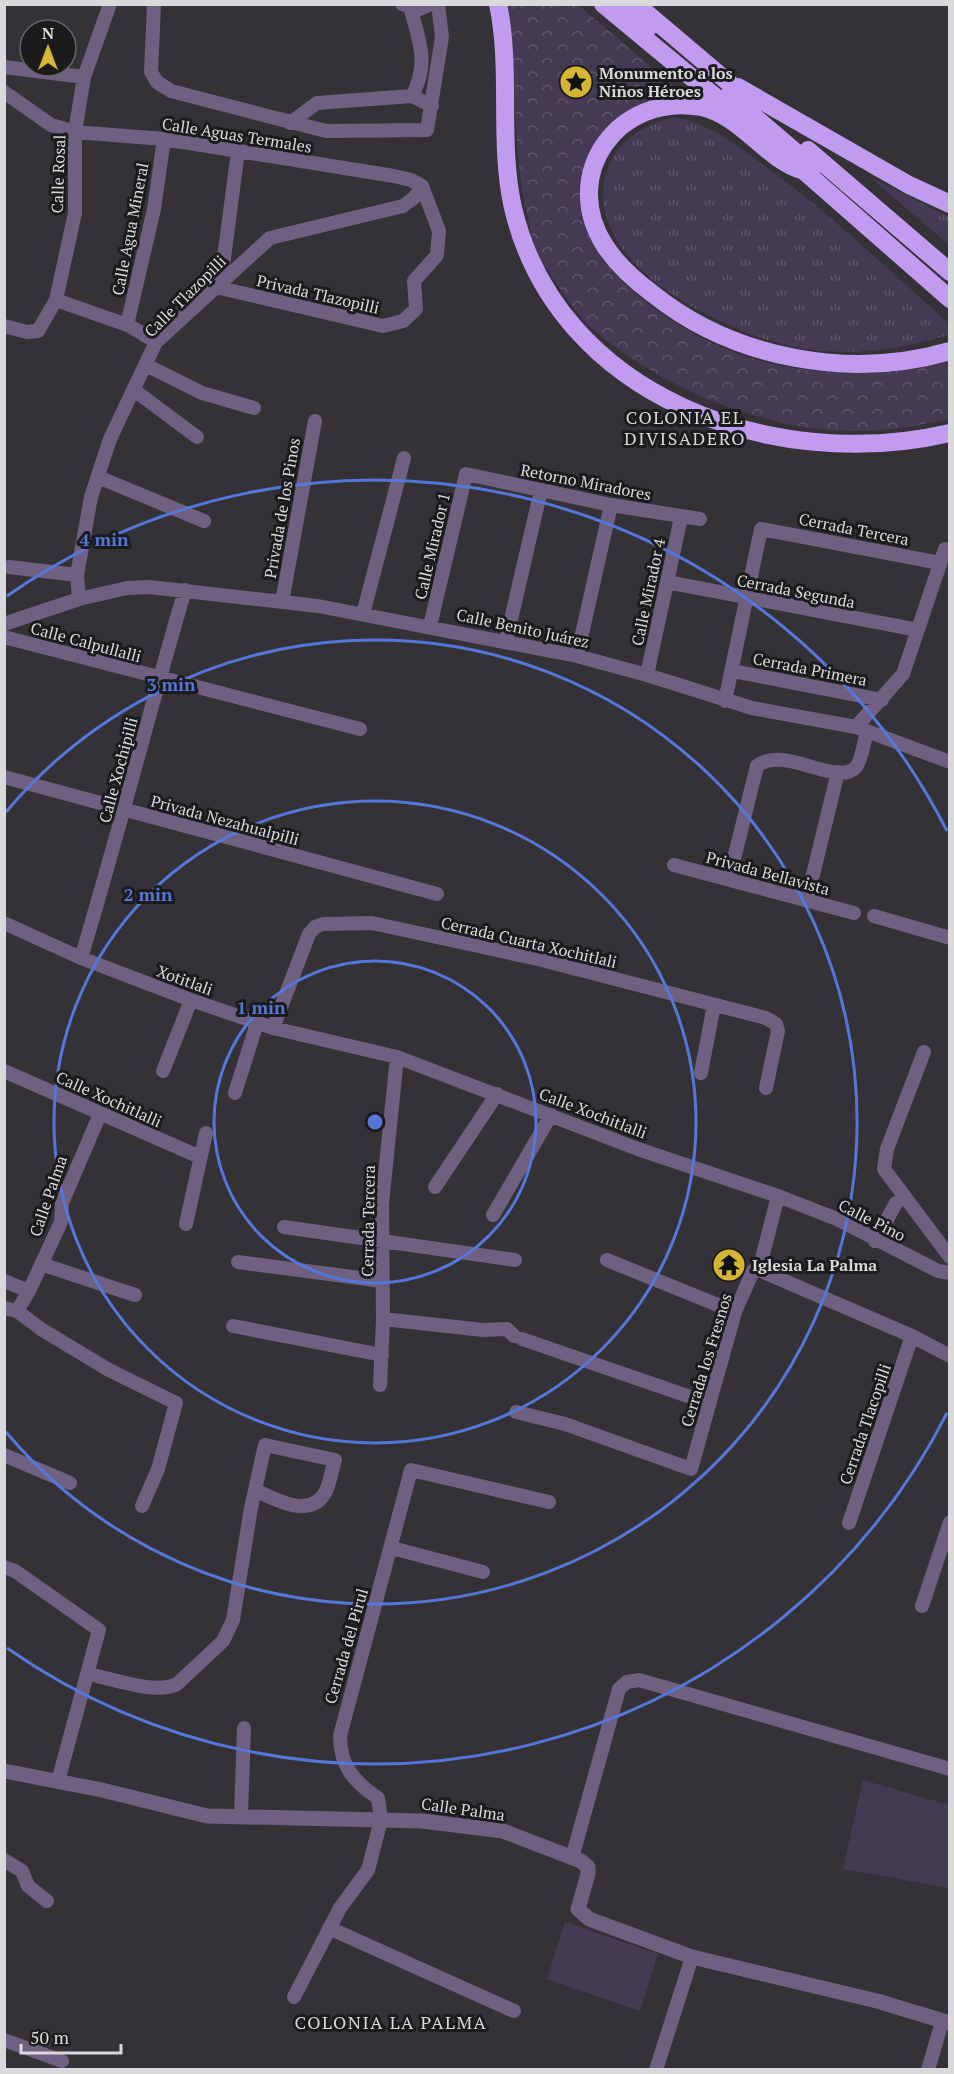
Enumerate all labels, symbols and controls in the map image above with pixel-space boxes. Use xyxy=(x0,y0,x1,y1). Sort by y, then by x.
north arrow xyxy=(18,18,78,78)
text: N xyxy=(42,22,54,44)
place label: Monumento a los Niños Héroes xyxy=(599,62,733,102)
place icon: Monumento a los Niños Héroes xyxy=(558,64,594,100)
street label: Calle Aguas Termales xyxy=(161,112,313,158)
street label: Calle Rosal xyxy=(46,134,70,214)
street label: Calle Agua Mineral xyxy=(106,161,154,297)
street label: Calle Tlazopilli xyxy=(139,250,231,342)
street label: Privada Tlazopilli xyxy=(255,269,382,319)
district label: COLONIA EL DIVISADERO xyxy=(624,405,746,450)
street label: Privada de los Pinos xyxy=(259,436,305,580)
street label: Retorno Miradores xyxy=(519,459,653,505)
street label: Calle Mirador 1 xyxy=(409,490,455,602)
street label: Cerrada Tercera xyxy=(797,508,911,550)
text: 4 min xyxy=(79,527,129,551)
street label: Calle Mirador 4 xyxy=(626,536,670,648)
street label: Cerrada Segunda xyxy=(735,569,857,613)
street label: Calle Benito Juárez xyxy=(454,603,592,653)
street label: Calle Calpullalli xyxy=(28,617,144,667)
street label: Cerrada Primera xyxy=(751,647,869,691)
text: 3 min xyxy=(146,672,196,696)
street label: Calle Xochipilli xyxy=(93,714,143,825)
street label: Privada Nezahualpilli xyxy=(148,790,302,850)
street label: Privada Bellavista xyxy=(704,846,832,900)
text: 2 min xyxy=(123,882,173,906)
street label: Cerrada Cuarta Xochitlali xyxy=(439,911,619,973)
street label: Xotitlali xyxy=(154,960,216,1000)
text: 1 min xyxy=(236,995,286,1019)
street label: Calle Xochitlalli xyxy=(53,1066,166,1132)
street label: Calle Xochitlalli xyxy=(536,1082,650,1144)
centre of rings xyxy=(365,1112,385,1132)
street label: Calle Palma xyxy=(24,1153,72,1239)
street label: Cerrada Tercera xyxy=(356,1165,380,1277)
street label: Calle Pino xyxy=(835,1194,909,1246)
temple icon: Iglesia La Palma xyxy=(711,1247,747,1283)
place label: Iglesia La Palma xyxy=(752,1254,877,1276)
street label: Cerrada los Fresnos xyxy=(675,1290,737,1430)
street label: Cerrada Tlacopilli xyxy=(834,1361,896,1487)
street label: Cerrada del Pirul xyxy=(319,1585,373,1706)
street label: Calle Palma xyxy=(420,1792,506,1826)
district label: COLONIA LA PALMA xyxy=(295,2010,487,2034)
scale bar xyxy=(21,2017,122,2055)
text: 50 m xyxy=(30,2025,70,2049)

